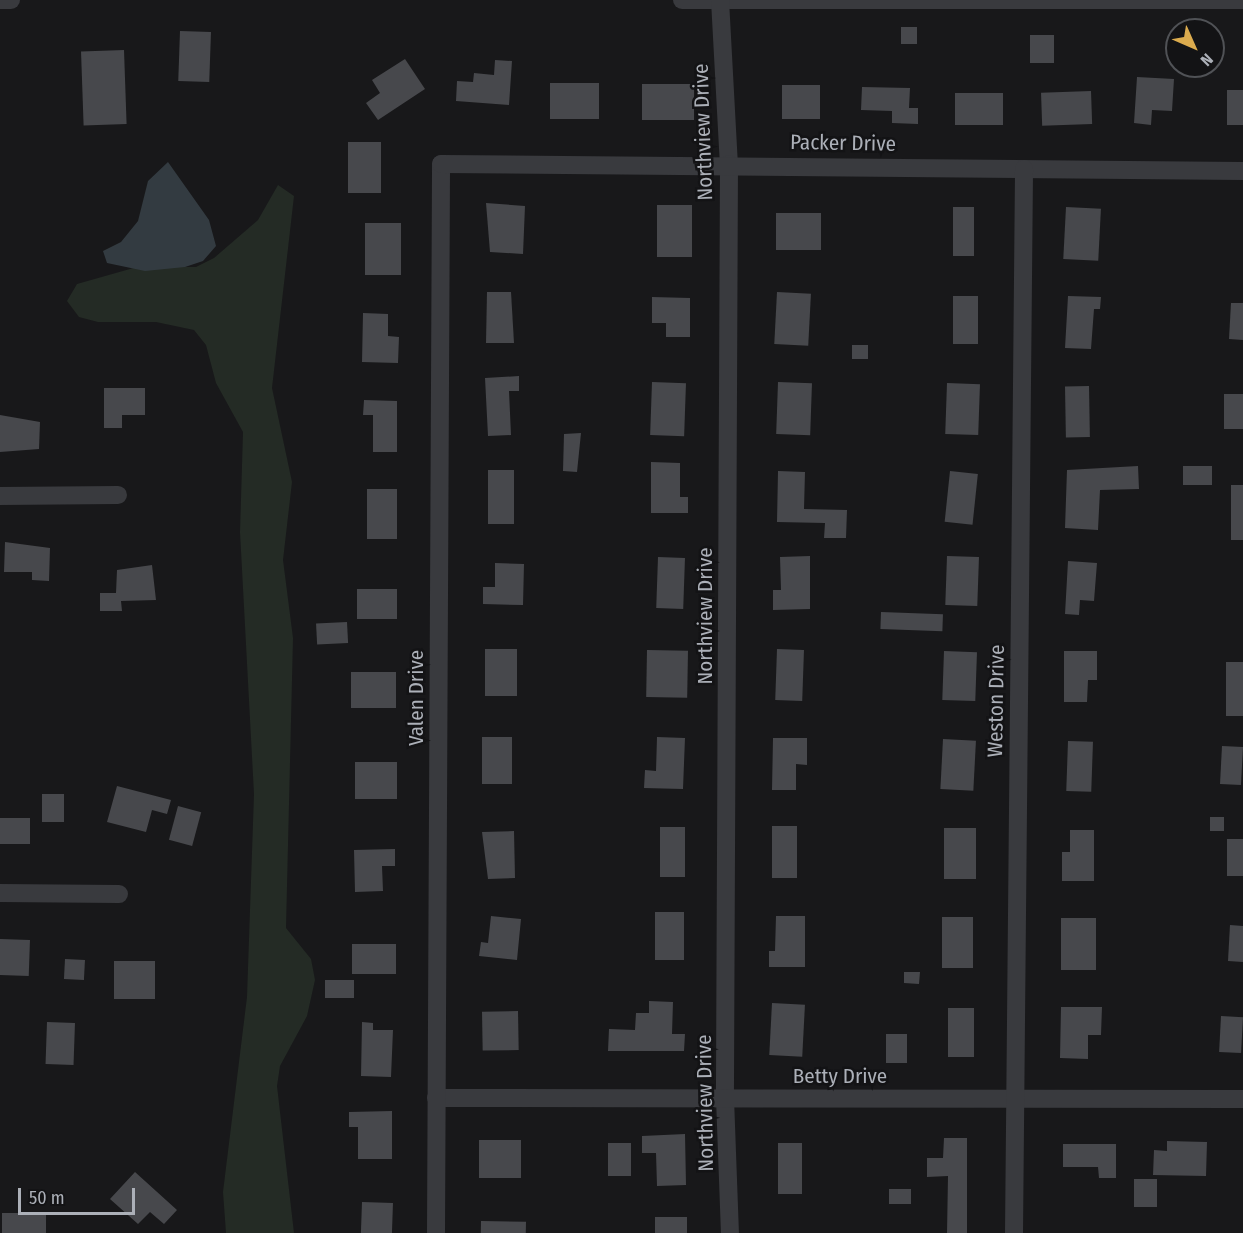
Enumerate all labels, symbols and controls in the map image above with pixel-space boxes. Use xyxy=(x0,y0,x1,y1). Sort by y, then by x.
north arrow xyxy=(1165,18,1225,78)
text: N xyxy=(1197,50,1217,70)
street label: Northview Drive xyxy=(688,63,718,201)
street label: Packer Drive xyxy=(790,129,896,157)
street label: Northview Drive xyxy=(692,547,718,685)
street label: Weston Drive xyxy=(982,644,1010,758)
street label: Valen Drive xyxy=(403,650,429,746)
street label: Northview Drive xyxy=(691,1034,719,1172)
street label: Betty Drive xyxy=(793,1063,887,1089)
scale bar xyxy=(21,1176,138,1214)
text: 50 m xyxy=(29,1187,65,1209)

